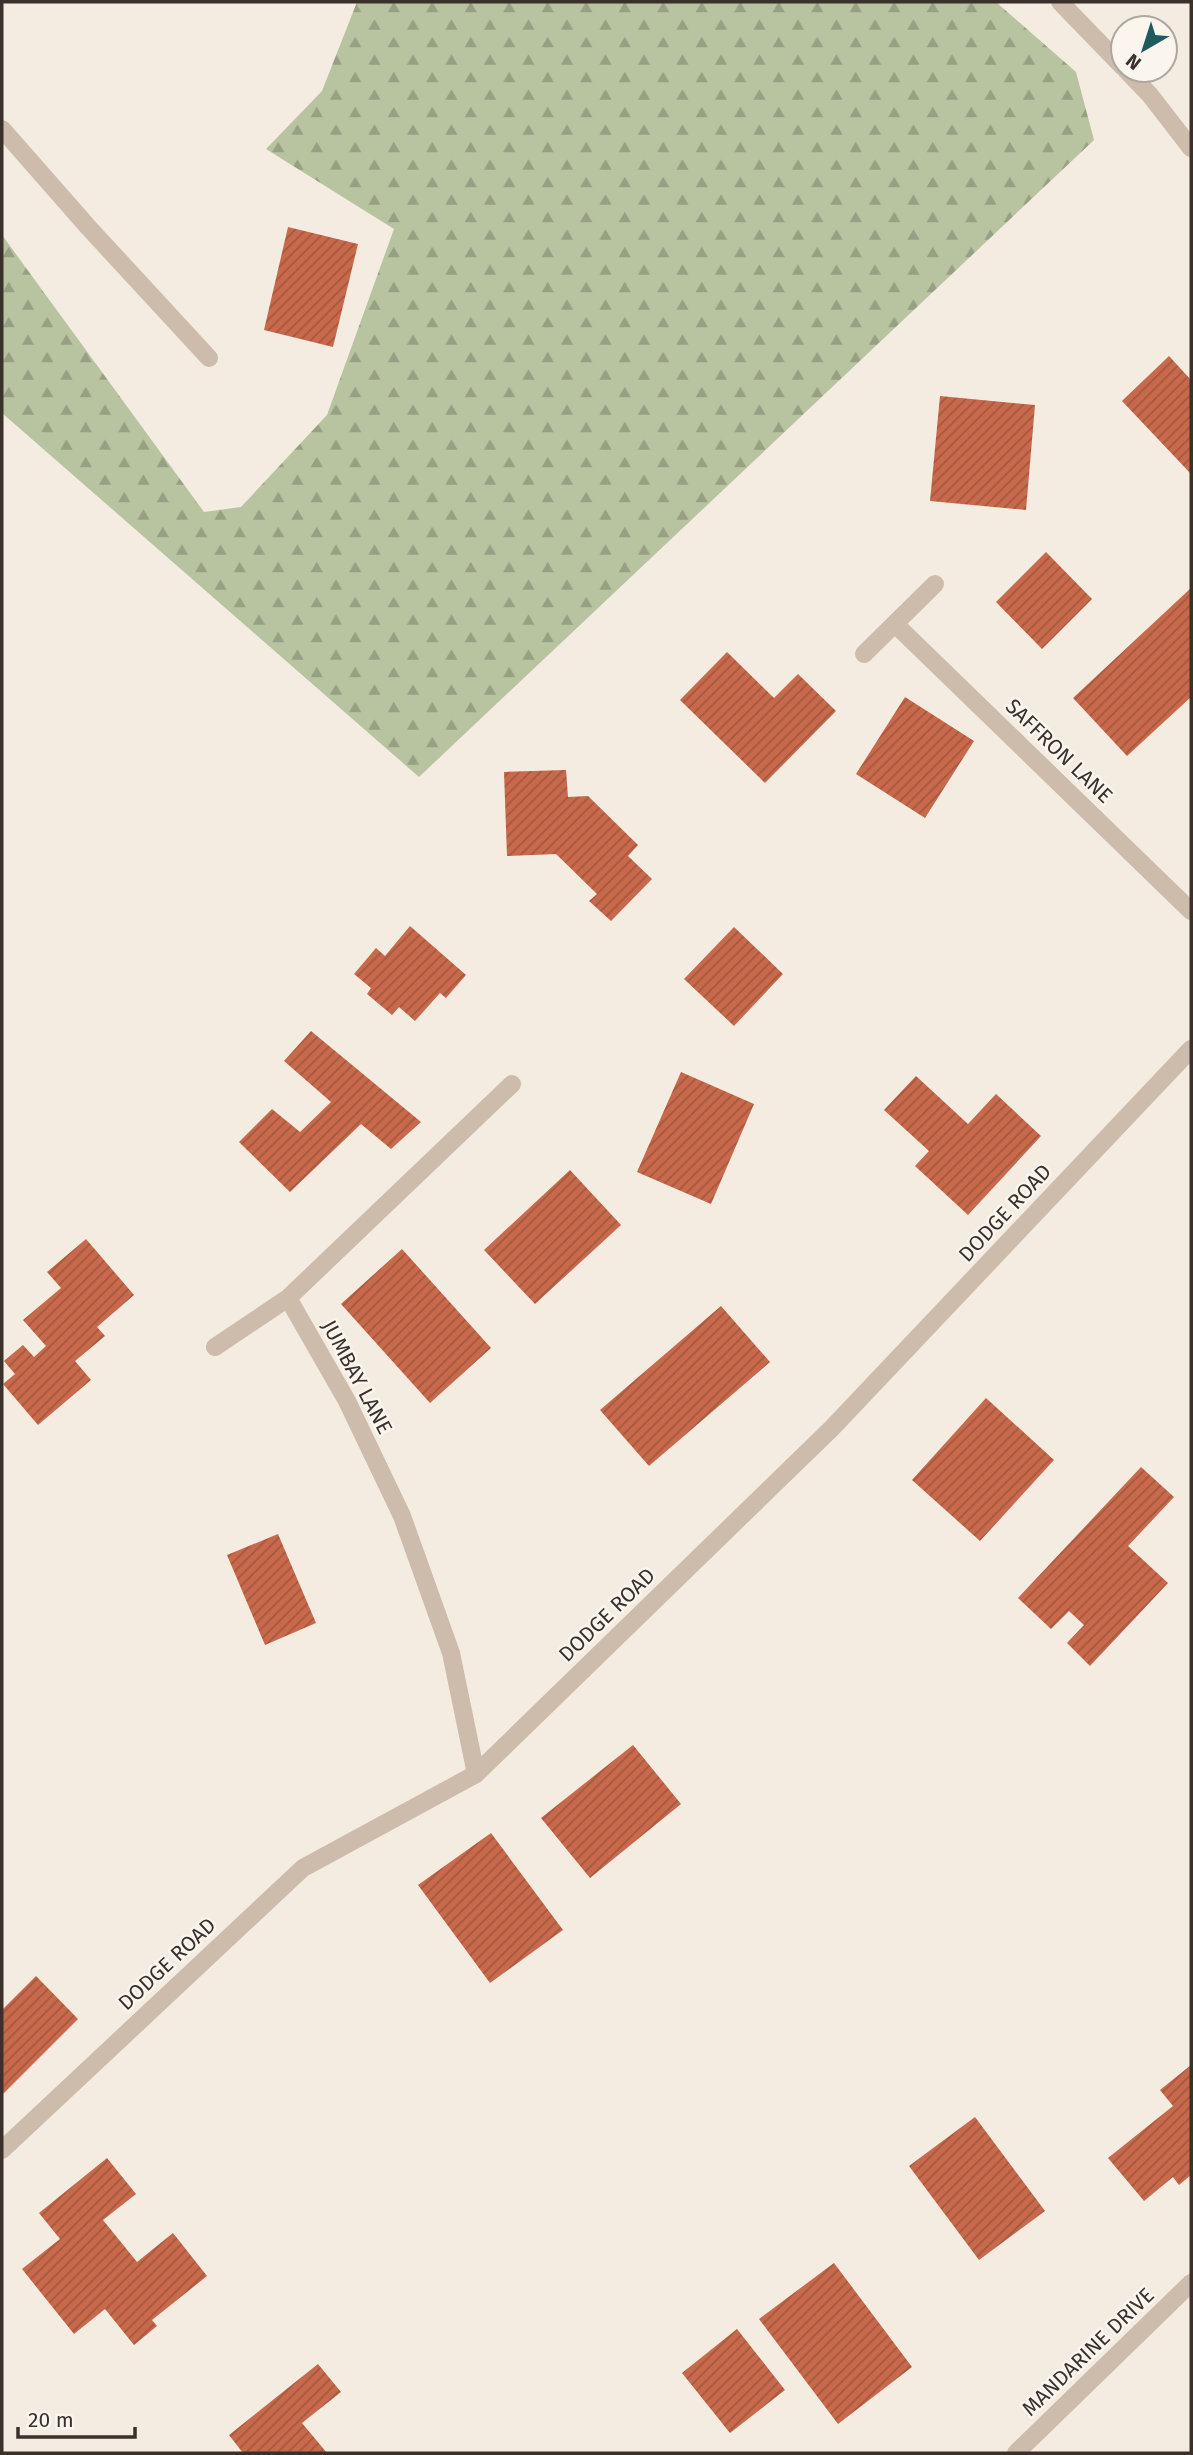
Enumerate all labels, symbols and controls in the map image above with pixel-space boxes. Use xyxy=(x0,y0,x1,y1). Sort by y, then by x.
north arrow xyxy=(1109,14,1179,84)
text: N xyxy=(1121,49,1146,75)
street label: SAFFRON LANE xyxy=(1000,693,1118,809)
street label: DODGE ROAD xyxy=(953,1159,1057,1267)
street label: JUMBAY LANE xyxy=(316,1315,398,1439)
street label: DODGE ROAD xyxy=(553,1563,661,1667)
street label: DODGE ROAD xyxy=(113,1912,221,2016)
street label: MANDARINE DRIVE xyxy=(1017,2282,1159,2422)
scale bar xyxy=(18,2396,135,2440)
text: 20 m xyxy=(28,2407,74,2433)

